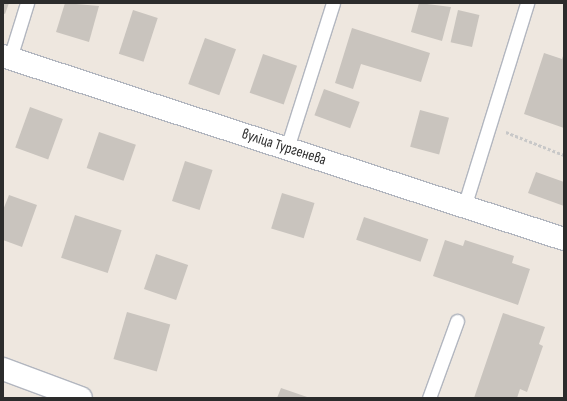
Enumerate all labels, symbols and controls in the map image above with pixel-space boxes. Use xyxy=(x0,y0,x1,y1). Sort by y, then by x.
street label: вуліца Тургенева xyxy=(240,125,328,169)

